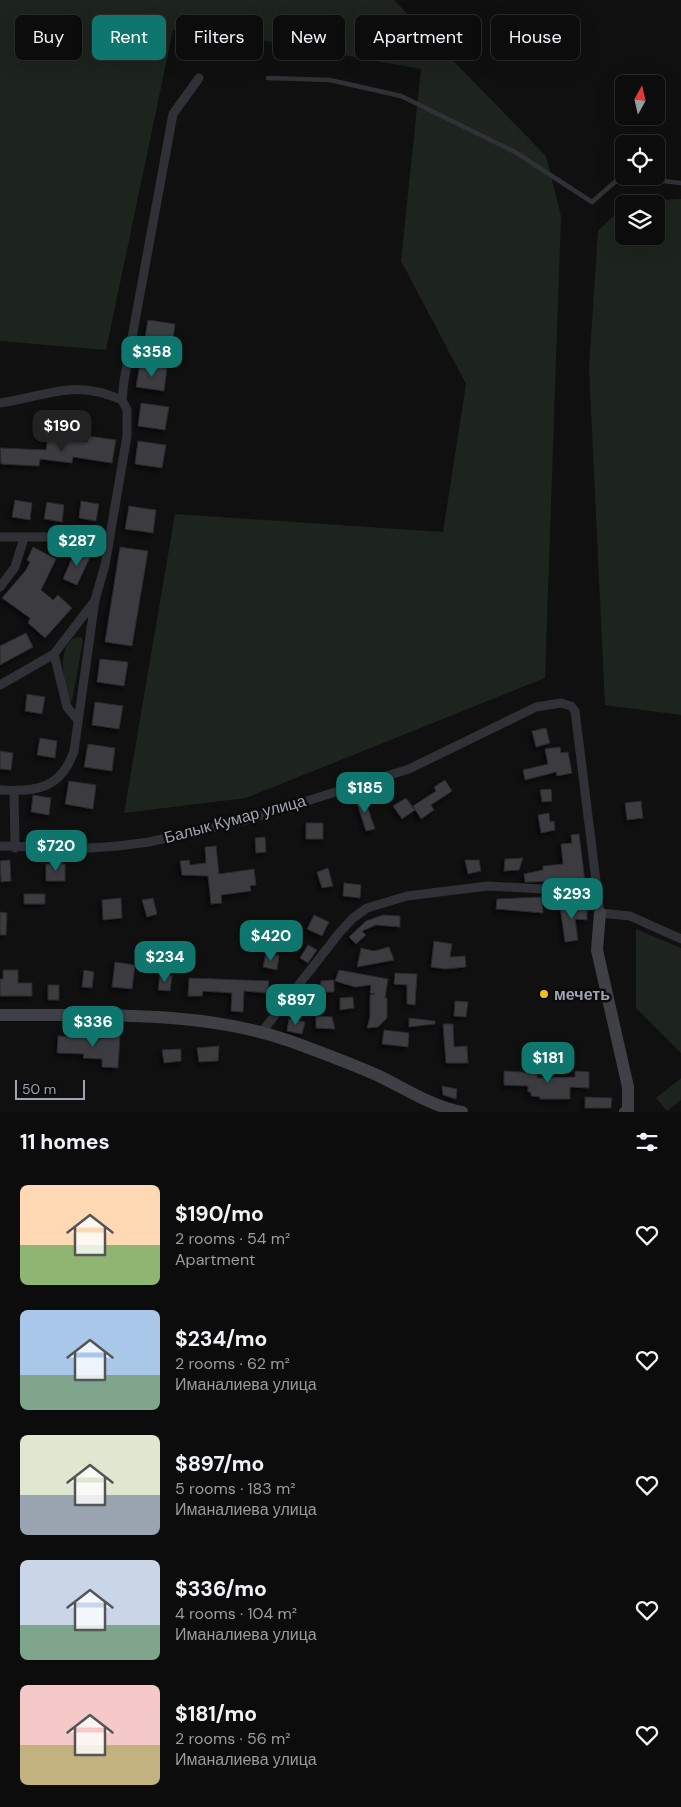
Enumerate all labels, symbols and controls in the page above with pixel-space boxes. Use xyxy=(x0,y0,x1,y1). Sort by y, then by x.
chip: Buy xyxy=(15,15,82,60)
chip: Rent xyxy=(92,15,166,60)
chip: Filters xyxy=(176,15,263,60)
chip: New xyxy=(273,15,345,60)
chip: Apartment xyxy=(355,15,481,60)
chip: House xyxy=(491,15,580,60)
north arrow xyxy=(615,75,665,125)
map controls xyxy=(615,75,665,245)
button: locate xyxy=(615,135,665,185)
button: layers xyxy=(615,195,665,245)
pin: $358 xyxy=(122,336,182,378)
text: $358 xyxy=(132,341,172,362)
pin: $190 xyxy=(32,410,92,452)
text: $190 xyxy=(44,415,80,436)
pin: $287 xyxy=(47,524,107,567)
text: $287 xyxy=(58,530,96,551)
pin: $185 xyxy=(335,772,395,814)
text: $185 xyxy=(347,777,383,798)
street label: Балык Кумар улица xyxy=(162,790,308,848)
pin: $720 xyxy=(26,830,86,872)
text: $720 xyxy=(37,835,75,856)
pin: $293 xyxy=(542,878,602,920)
text: $293 xyxy=(553,883,591,904)
pin: $420 xyxy=(241,920,301,962)
text: $420 xyxy=(251,925,291,946)
pin: $234 xyxy=(135,940,195,983)
text: $234 xyxy=(146,946,184,967)
pin: $897 xyxy=(266,984,326,1026)
place label: мечеть xyxy=(554,984,610,1005)
marker: мечеть xyxy=(538,988,550,1000)
text: $897 xyxy=(277,989,315,1010)
pin: $336 xyxy=(63,1006,123,1048)
text: $336 xyxy=(73,1011,113,1032)
pin: $181 xyxy=(518,1042,578,1084)
text: $181 xyxy=(532,1047,564,1068)
scale bar xyxy=(15,1077,85,1100)
text: 50 m xyxy=(22,1080,56,1098)
text: 11 homes xyxy=(20,1128,110,1156)
icon: filters xyxy=(633,1128,661,1156)
text: $190/mo xyxy=(175,1200,264,1228)
icon: home xyxy=(60,1205,120,1265)
icon: heart xyxy=(633,1221,661,1249)
text: 2 rooms · 54 m² xyxy=(175,1228,290,1249)
text: Apartment xyxy=(175,1249,255,1270)
text: $234/mo xyxy=(175,1325,267,1353)
icon: home xyxy=(60,1330,120,1390)
icon: heart xyxy=(633,1346,661,1374)
text: 2 rooms · 62 m² xyxy=(175,1353,290,1374)
text: Иманалиева улица xyxy=(175,1374,317,1395)
text: $897/mo xyxy=(175,1450,264,1478)
icon: home xyxy=(60,1455,120,1515)
icon: heart xyxy=(633,1471,661,1499)
text: 5 rooms · 183 m² xyxy=(175,1478,296,1499)
text: Иманалиева улица xyxy=(175,1499,317,1520)
text: $336/mo xyxy=(175,1575,267,1603)
icon: home xyxy=(60,1580,120,1640)
icon: heart xyxy=(633,1596,661,1624)
text: 4 rooms · 104 m² xyxy=(175,1603,297,1624)
text: Иманалиева улица xyxy=(175,1624,317,1645)
text: $181/mo xyxy=(175,1700,257,1728)
icon: home xyxy=(60,1705,120,1765)
icon: heart xyxy=(633,1721,661,1749)
text: 2 rooms · 56 m² xyxy=(175,1728,291,1749)
text: Иманалиева улица xyxy=(175,1749,317,1770)

